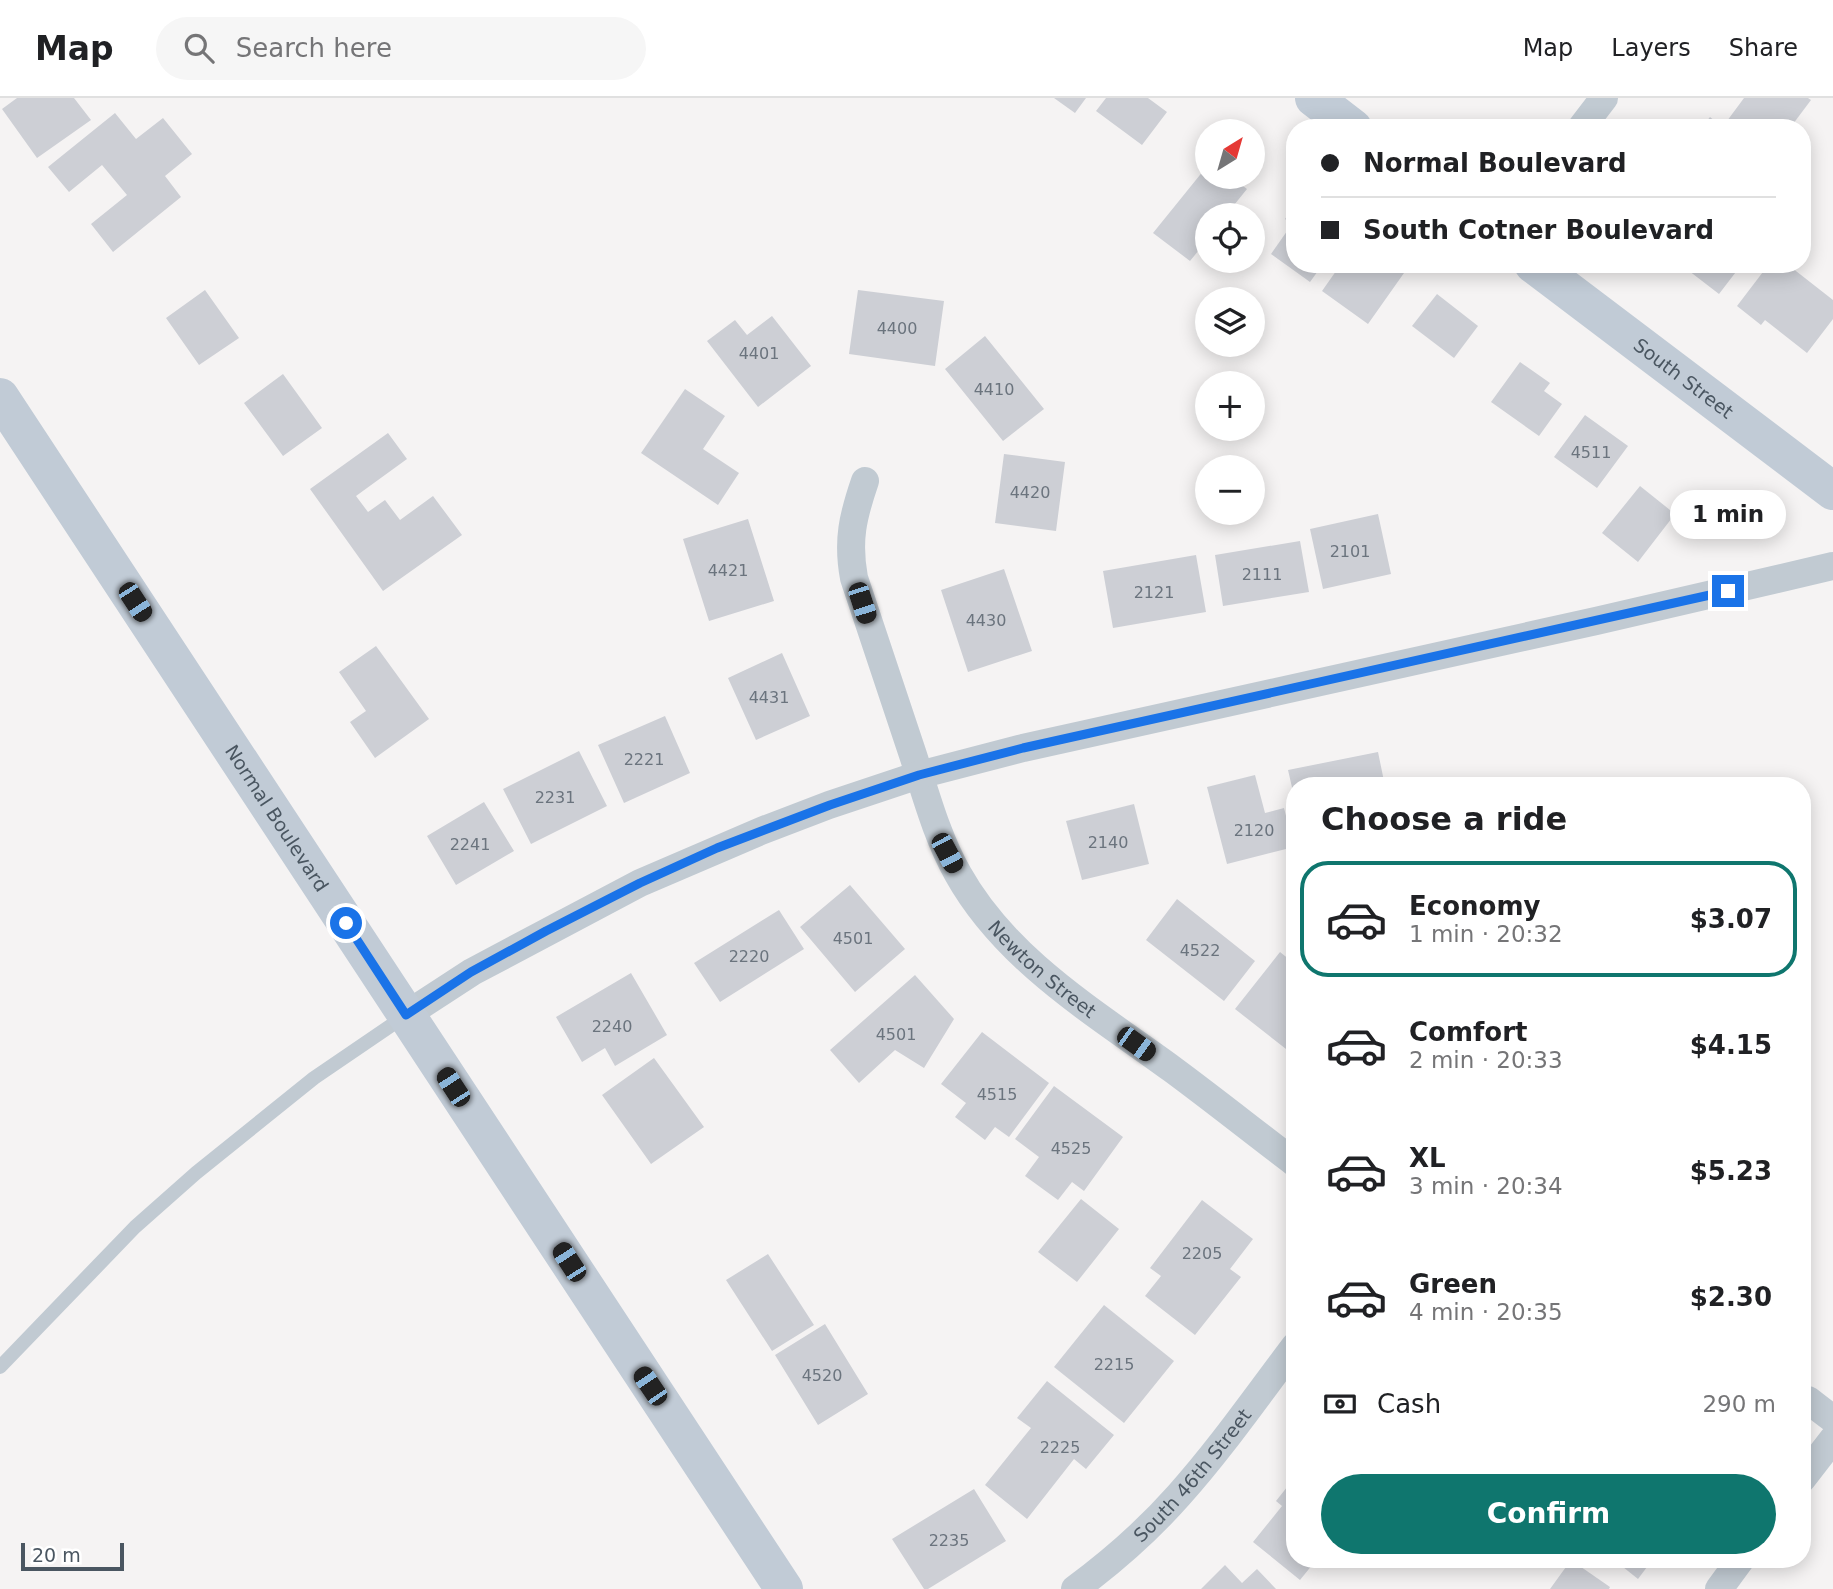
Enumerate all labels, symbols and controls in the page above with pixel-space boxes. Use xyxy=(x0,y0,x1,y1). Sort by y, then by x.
search box xyxy=(156,17,646,80)
text: Map xyxy=(35,29,114,68)
icon: search xyxy=(180,29,218,67)
text: Search here xyxy=(236,33,392,63)
text: Map xyxy=(1523,34,1573,62)
text: Layers xyxy=(1611,34,1691,62)
text: Share xyxy=(1729,34,1798,62)
north arrow xyxy=(1195,119,1265,189)
map controls xyxy=(1195,119,1265,525)
text: Normal Boulevard xyxy=(1363,148,1627,178)
button: locate xyxy=(1195,203,1265,273)
text: South Cotner Boulevard xyxy=(1363,215,1714,245)
button: layers xyxy=(1195,287,1265,357)
house number: 4400 xyxy=(877,319,917,338)
street label: South Street xyxy=(1630,333,1738,423)
house number: 4401 xyxy=(739,344,779,363)
button: + xyxy=(1195,371,1265,441)
house number: 4410 xyxy=(974,380,1014,399)
house number: 4511 xyxy=(1571,443,1611,462)
button: − xyxy=(1195,455,1265,525)
house number: 4420 xyxy=(1010,483,1050,502)
callout: 1 min xyxy=(1670,490,1786,538)
text: 1 min xyxy=(1692,501,1764,527)
house number: 2101 xyxy=(1330,542,1370,561)
house number: 4421 xyxy=(708,561,748,580)
house number: 2111 xyxy=(1242,565,1282,584)
route end xyxy=(1712,575,1744,607)
car xyxy=(115,579,156,625)
car xyxy=(846,580,879,626)
house number: 2121 xyxy=(1134,583,1174,602)
house number: 4430 xyxy=(966,611,1006,630)
house number: 4431 xyxy=(749,688,789,707)
street label: Normal Boulevard xyxy=(221,741,333,896)
house number: 2221 xyxy=(624,750,664,769)
house number: 2231 xyxy=(535,788,575,807)
text: Choose a ride xyxy=(1321,800,1567,838)
house number: 2120 xyxy=(1234,821,1274,840)
car xyxy=(928,830,967,876)
house number: 2140 xyxy=(1088,833,1128,852)
house number: 2241 xyxy=(450,835,490,854)
icon: car xyxy=(1325,888,1388,951)
text: Economy xyxy=(1409,891,1540,921)
text: $3.07 xyxy=(1690,904,1772,934)
route start xyxy=(330,907,362,939)
street label: Newton Street xyxy=(984,916,1101,1022)
text: 1 min · 20:32 xyxy=(1409,921,1563,947)
house number: 4501 xyxy=(833,929,873,948)
house number: 4522 xyxy=(1180,941,1220,960)
house number: 2220 xyxy=(729,947,769,966)
icon: car xyxy=(1325,1014,1388,1077)
house number: 2240 xyxy=(592,1017,632,1036)
text: Comfort xyxy=(1409,1017,1527,1047)
car xyxy=(1113,1023,1160,1065)
house number: 4501 xyxy=(876,1025,916,1044)
text: $4.15 xyxy=(1690,1030,1772,1060)
text: 2 min · 20:33 xyxy=(1409,1047,1563,1073)
car xyxy=(433,1064,474,1110)
house number: 4515 xyxy=(977,1085,1017,1104)
house number: 4525 xyxy=(1051,1139,1091,1158)
icon: car xyxy=(1325,1140,1388,1203)
text: XL xyxy=(1409,1143,1446,1173)
text: $5.23 xyxy=(1690,1156,1772,1186)
text: 3 min · 20:34 xyxy=(1409,1173,1563,1199)
car xyxy=(549,1239,590,1285)
house number: 2205 xyxy=(1182,1244,1222,1263)
icon: car xyxy=(1325,1266,1388,1329)
text: Green xyxy=(1409,1269,1497,1299)
text: $2.30 xyxy=(1690,1282,1772,1312)
text: 4 min · 20:35 xyxy=(1409,1299,1563,1325)
house number: 2215 xyxy=(1094,1355,1134,1374)
car xyxy=(630,1363,671,1409)
house number: 4520 xyxy=(802,1366,842,1385)
icon: cash xyxy=(1321,1385,1359,1423)
text: Cash xyxy=(1377,1389,1441,1419)
text: 290 m xyxy=(1702,1391,1776,1417)
street label: South 46th Street xyxy=(1129,1404,1255,1546)
house number: 2225 xyxy=(1040,1438,1080,1457)
button: Confirm xyxy=(1321,1474,1776,1554)
house number: 2235 xyxy=(929,1531,969,1550)
scale bar xyxy=(21,1540,124,1572)
text: 20 m xyxy=(32,1544,81,1566)

